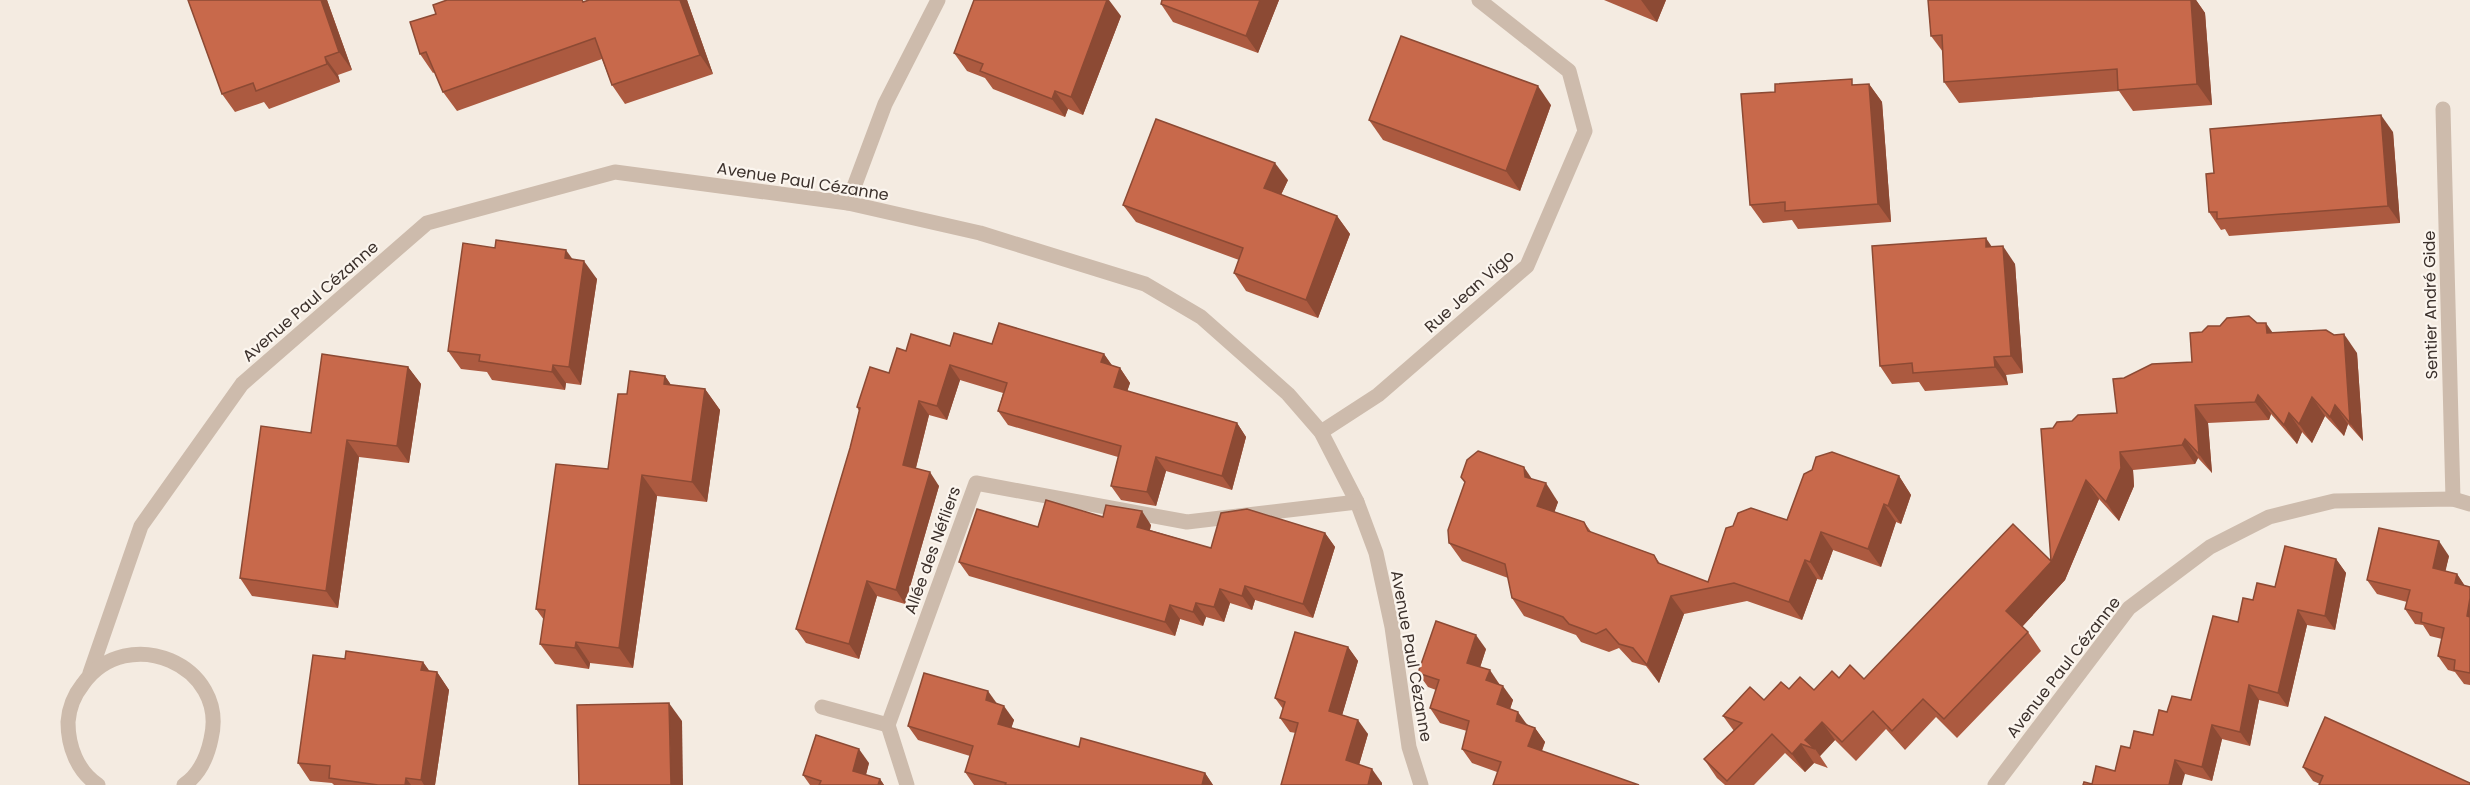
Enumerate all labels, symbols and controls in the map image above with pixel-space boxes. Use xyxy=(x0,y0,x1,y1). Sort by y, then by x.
street label: Avenue Paul Cézanne xyxy=(715,157,891,206)
street label: Sentier André Gide xyxy=(2418,230,2443,379)
street label: Avenue Paul Cézanne xyxy=(237,236,383,367)
street label: Rue Jean Vigo xyxy=(1419,245,1519,338)
street label: Allée des Néfliers xyxy=(899,483,966,617)
street label: Avenue Paul Cézanne xyxy=(1385,569,1438,744)
street label: Avenue Paul Cézanne xyxy=(2001,592,2126,743)

